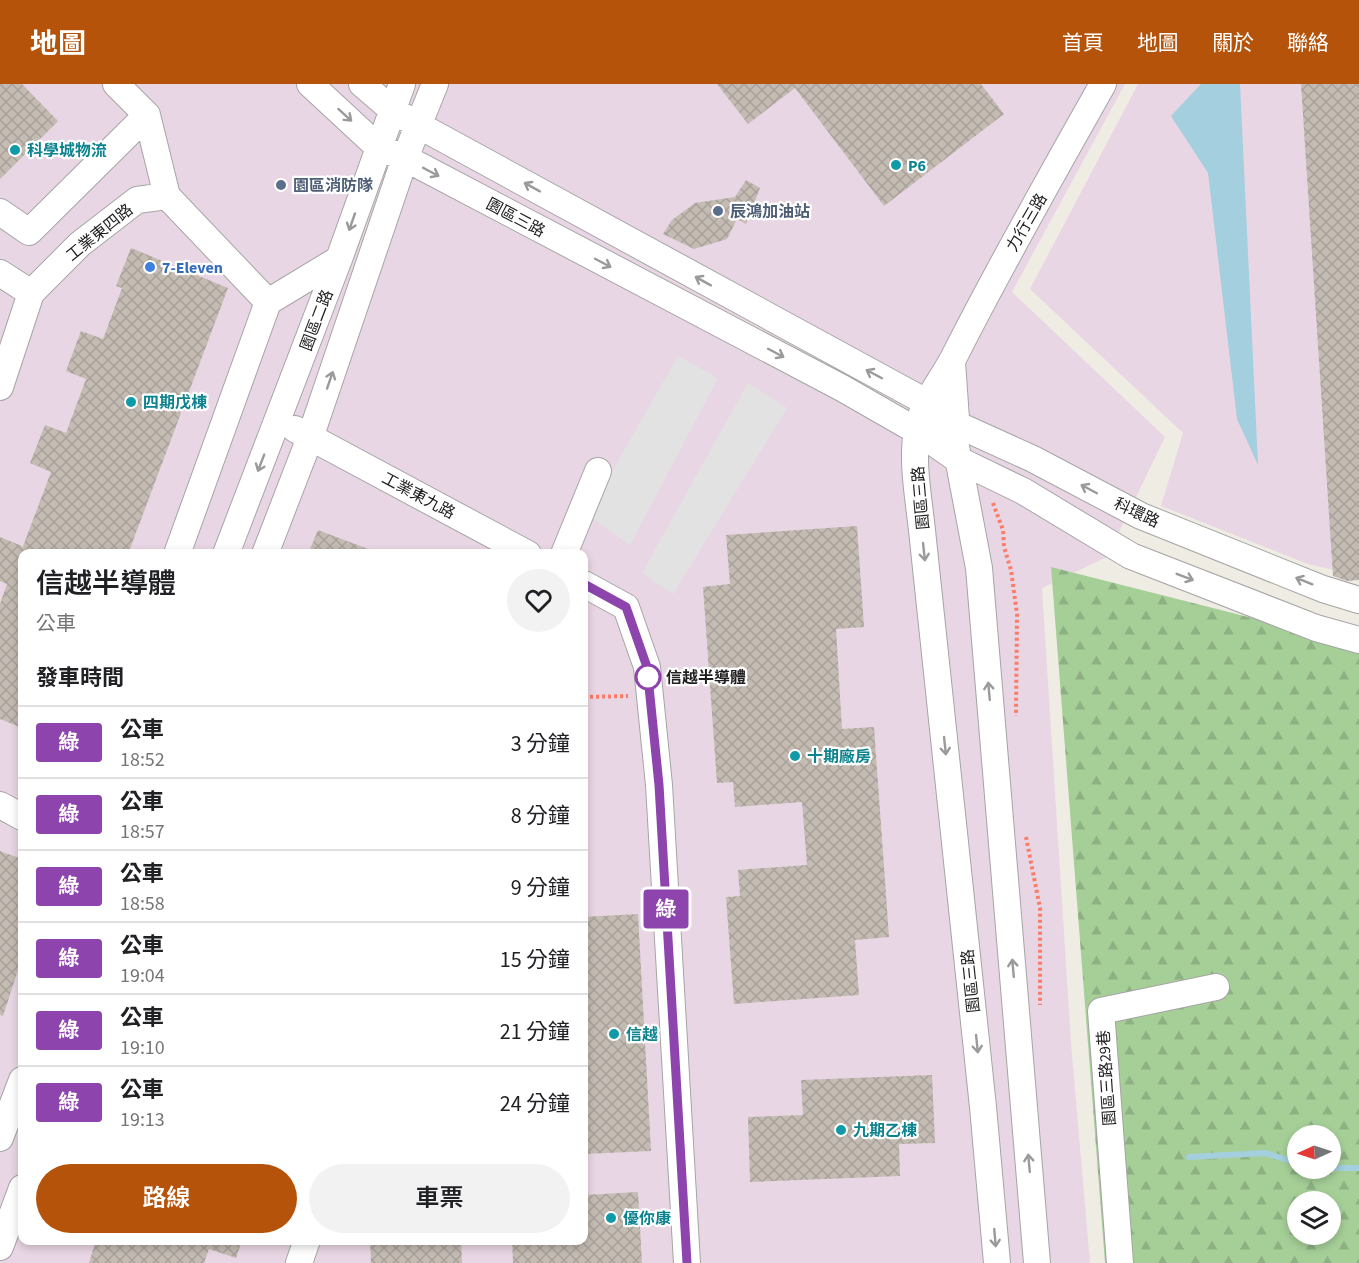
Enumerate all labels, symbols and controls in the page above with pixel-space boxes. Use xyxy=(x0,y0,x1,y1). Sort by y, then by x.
text: 地圖 xyxy=(30,24,86,64)
text: 首頁 xyxy=(1062,28,1104,58)
text: 地圖 xyxy=(1137,28,1179,58)
text: 關於 xyxy=(1212,28,1254,58)
text: 聯絡 xyxy=(1287,28,1329,58)
one-way arrow xyxy=(337,108,352,122)
place label: 科學城物流 xyxy=(27,140,107,162)
marker: 科學城物流 xyxy=(8,143,22,157)
place label: P6 xyxy=(908,155,926,177)
marker: P6 xyxy=(889,158,903,172)
one-way arrow xyxy=(422,166,439,178)
place label: 園區消防隊 xyxy=(293,175,373,197)
marker: 園區消防隊 xyxy=(274,178,288,192)
one-way arrow xyxy=(524,181,541,193)
street label: 力行三路 xyxy=(1001,189,1052,256)
street label: 園區三路 xyxy=(482,193,549,243)
street label: 工業東四路 xyxy=(62,199,138,267)
place label: 辰鴻加油站 xyxy=(730,201,810,223)
marker: 辰鴻加油站 xyxy=(711,204,725,218)
one-way arrow xyxy=(346,212,357,231)
place label: 7-Eleven xyxy=(162,257,223,279)
one-way arrow xyxy=(594,258,612,269)
marker: 7-Eleven xyxy=(143,260,157,274)
one-way arrow xyxy=(695,275,712,287)
street label: 園區二路 xyxy=(295,287,339,354)
one-way arrow xyxy=(767,348,785,359)
one-way arrow xyxy=(866,368,883,380)
one-way arrow xyxy=(325,371,336,390)
place label: 四期戊棟 xyxy=(143,392,207,414)
marker: 四期戊棟 xyxy=(124,395,138,409)
one-way arrow xyxy=(255,454,266,472)
street label: 園區三路 xyxy=(907,465,935,531)
street label: 工業東九路 xyxy=(378,467,459,524)
one-way arrow xyxy=(1081,483,1099,494)
street label: 科環路 xyxy=(1110,493,1163,533)
one-way arrow xyxy=(919,541,930,561)
text: 信越半導體 xyxy=(36,564,176,604)
button: heart xyxy=(507,569,570,632)
one-way arrow xyxy=(1175,572,1194,583)
one-way arrow xyxy=(1295,575,1313,586)
text: 公車 xyxy=(36,610,76,638)
text: 發車時間 xyxy=(36,662,124,694)
marker: 信越半導體 xyxy=(635,664,661,690)
place label: 信越半導體 xyxy=(666,667,746,689)
one-way arrow xyxy=(983,681,994,701)
text: 公車 xyxy=(120,714,164,746)
text: 綠 xyxy=(59,727,80,757)
text: 3 分鐘 xyxy=(511,728,570,760)
one-way arrow xyxy=(940,735,951,755)
text: 18:52 xyxy=(120,746,165,774)
place label: 十期廠房 xyxy=(807,746,871,768)
marker: 十期廠房 xyxy=(788,749,802,763)
text: 公車 xyxy=(120,786,164,818)
text: 綠 xyxy=(59,799,80,829)
text: 8 分鐘 xyxy=(511,800,570,832)
text: 18:57 xyxy=(120,818,165,846)
text: 公車 xyxy=(120,858,164,890)
text: 綠 xyxy=(59,871,80,901)
text: 9 分鐘 xyxy=(511,872,570,904)
text: 18:58 xyxy=(120,890,165,918)
line badge: 綠 xyxy=(646,890,686,928)
text: 綠 xyxy=(656,894,677,924)
text: 公車 xyxy=(120,930,164,962)
text: 綠 xyxy=(59,943,80,973)
text: 15 分鐘 xyxy=(500,944,570,976)
street label: 園區三路 xyxy=(957,948,985,1014)
one-way arrow xyxy=(1007,959,1018,979)
text: 19:04 xyxy=(120,962,165,990)
text: 公車 xyxy=(120,1002,164,1034)
text: 綠 xyxy=(59,1015,80,1045)
text: 21 分鐘 xyxy=(500,1016,570,1048)
place label: 信越 xyxy=(626,1024,658,1046)
marker: 信越 xyxy=(607,1027,621,1041)
street label: 園區三路29巷 xyxy=(1093,1029,1121,1127)
one-way arrow xyxy=(972,1033,983,1053)
text: 19:10 xyxy=(120,1034,165,1062)
text: 公車 xyxy=(120,1074,164,1106)
text: 綠 xyxy=(59,1087,80,1117)
text: 24 分鐘 xyxy=(500,1088,570,1120)
text: 19:13 xyxy=(120,1106,165,1134)
place label: 九期乙棟 xyxy=(853,1120,917,1142)
marker: 九期乙棟 xyxy=(834,1123,848,1137)
north arrow xyxy=(1287,1125,1341,1179)
map controls xyxy=(1287,1125,1341,1245)
one-way arrow xyxy=(1023,1153,1034,1173)
button: 路線 xyxy=(36,1164,297,1233)
button: 車票 xyxy=(309,1164,570,1233)
button: layers xyxy=(1287,1191,1341,1245)
place label: 優你康 xyxy=(623,1208,671,1230)
marker: 優你康 xyxy=(604,1211,618,1225)
one-way arrow xyxy=(990,1228,1001,1247)

